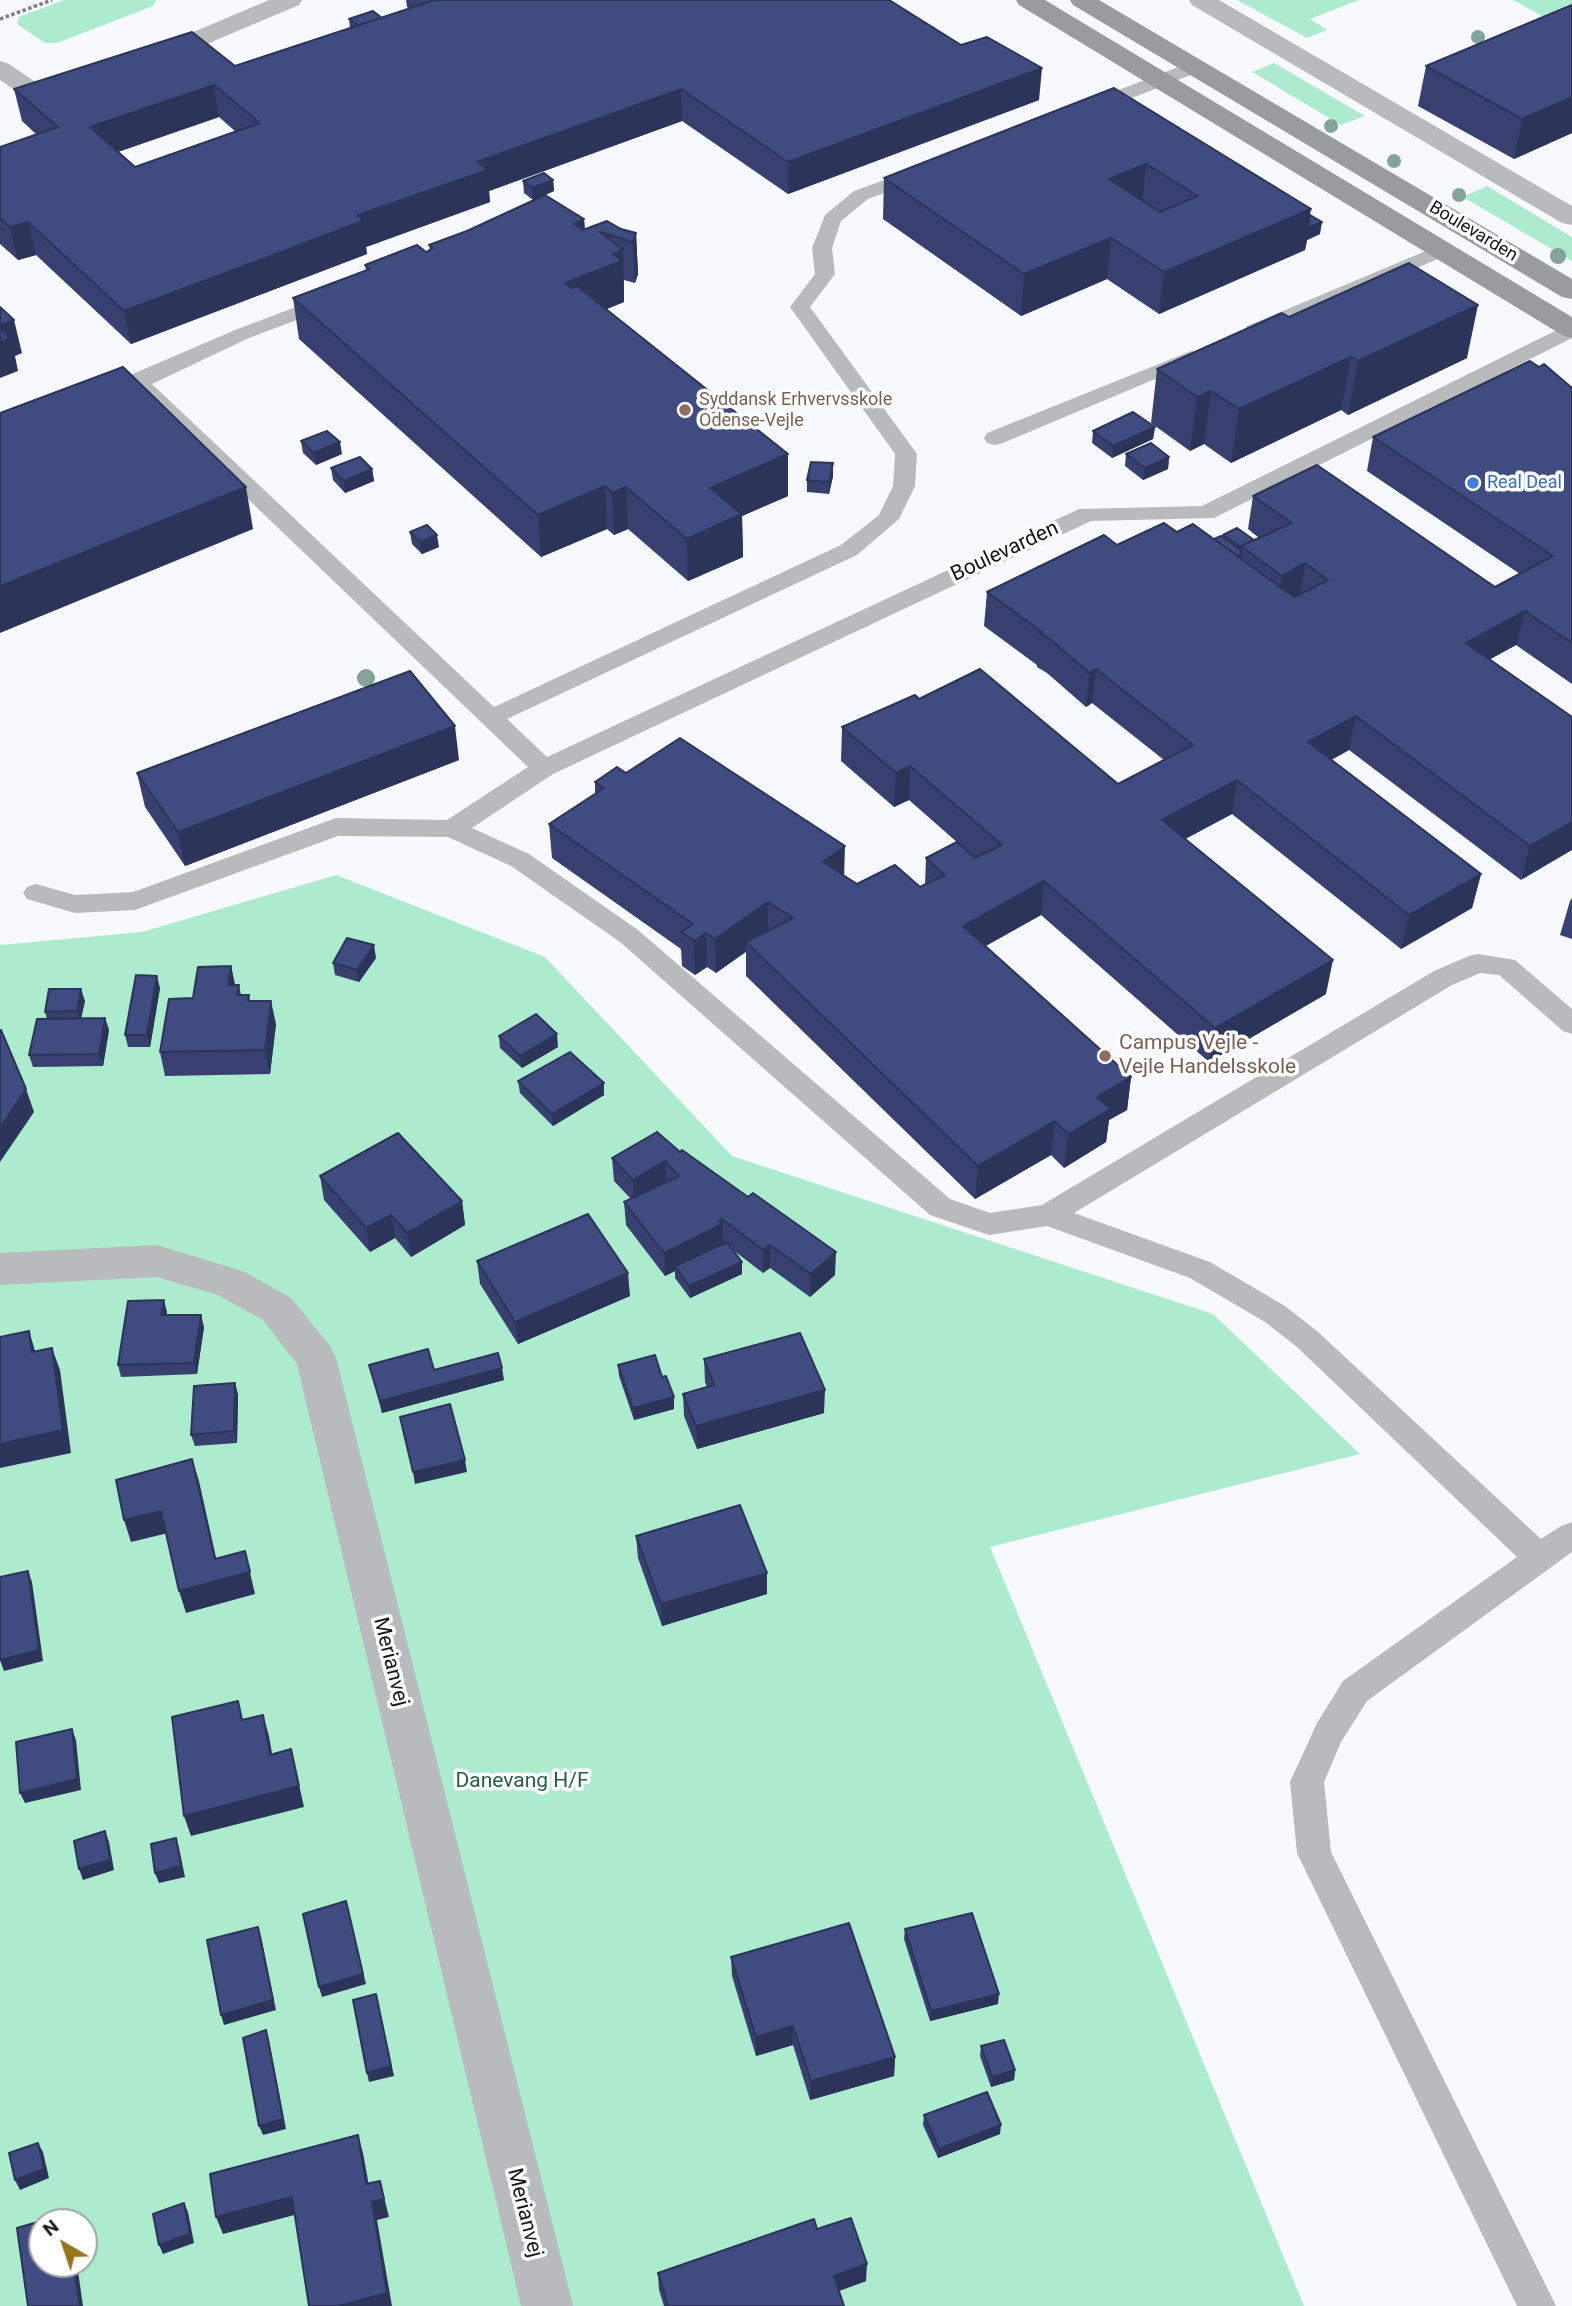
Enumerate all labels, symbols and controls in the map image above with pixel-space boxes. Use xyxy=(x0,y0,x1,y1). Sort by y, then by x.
street label: Boulevarden xyxy=(1425,197,1521,267)
place label: Syddansk Erhvervsskole Odense-Vejle xyxy=(699,389,892,432)
marker: Syddansk Erhvervsskole Odense-Vejle xyxy=(677,402,693,418)
place label: Real Deal xyxy=(1487,472,1562,494)
marker: Real Deal xyxy=(1465,475,1481,491)
street label: Boulevarden xyxy=(947,516,1063,588)
place label: Campus Vejle - Vejle Handelsskole xyxy=(1119,1031,1296,1081)
marker: Campus Vejle - Vejle Handelsskole xyxy=(1097,1048,1113,1064)
street label: Merianvej xyxy=(367,1615,413,1709)
park label: Danevang H/F xyxy=(455,1769,589,1795)
street label: Merianvej xyxy=(501,2166,547,2260)
north arrow xyxy=(28,2208,98,2278)
text: N xyxy=(38,2215,63,2241)

